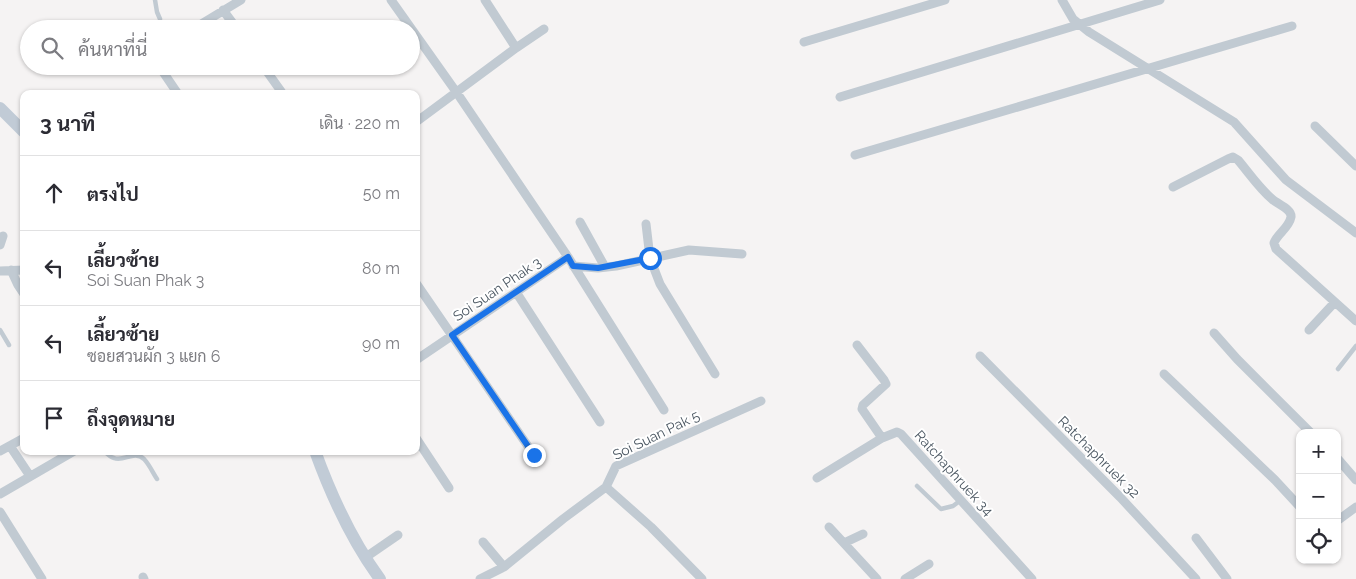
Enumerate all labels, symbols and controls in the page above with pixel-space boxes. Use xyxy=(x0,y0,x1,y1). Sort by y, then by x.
search box xyxy=(20,20,420,75)
icon: search xyxy=(38,34,66,62)
text: ค้นหาที่นี่ xyxy=(78,38,147,60)
text: 3 นาที xyxy=(40,111,95,136)
text: เดิน · 220 m xyxy=(319,114,400,133)
icon: ahead xyxy=(40,179,68,207)
text: ตรงไป xyxy=(87,183,139,205)
text: 50 m xyxy=(363,184,400,203)
route start xyxy=(639,247,662,270)
text: เลี้ยวซ้าย xyxy=(87,249,159,271)
icon: left xyxy=(40,254,68,282)
street label: Soi Suan Phak 3 xyxy=(450,254,544,324)
text: 80 m xyxy=(362,259,400,278)
text: Soi Suan Phak 3 xyxy=(87,271,204,290)
text: เลี้ยวซ้าย xyxy=(87,323,159,345)
icon: left xyxy=(40,329,68,357)
text: 90 m xyxy=(362,334,400,353)
text: ซอยสวนผัก 3 แยก 6 xyxy=(87,347,220,366)
icon: arrive xyxy=(40,404,68,432)
street label: Soi Suan Pak 5 xyxy=(610,407,702,463)
text: ถึงจุดหมาย xyxy=(87,408,175,430)
street label: Ratchaphruek 32 xyxy=(1055,413,1143,501)
street label: Ratchaphruek 34 xyxy=(912,427,997,519)
map controls xyxy=(1296,429,1341,564)
button: + xyxy=(1296,429,1341,474)
route end xyxy=(523,444,546,467)
button: − xyxy=(1296,474,1341,519)
button: locate xyxy=(1296,519,1341,564)

